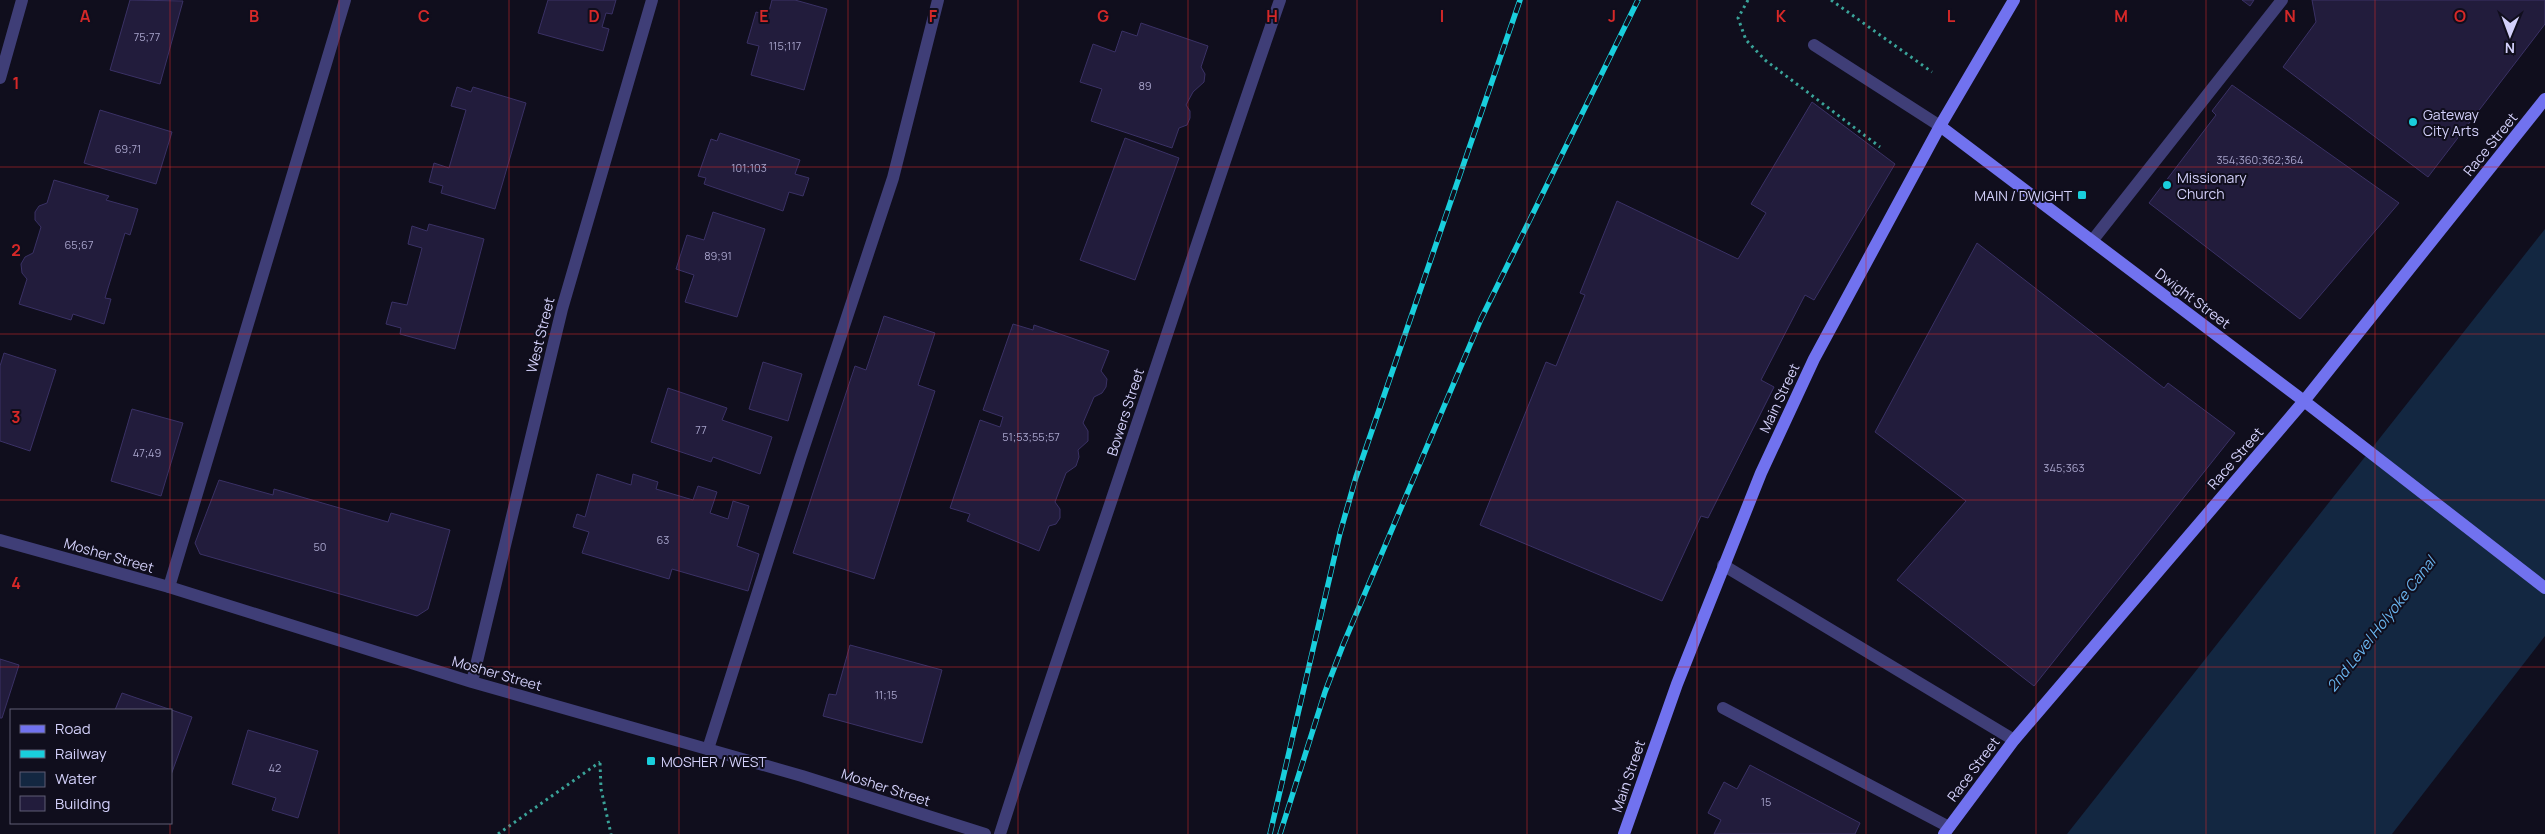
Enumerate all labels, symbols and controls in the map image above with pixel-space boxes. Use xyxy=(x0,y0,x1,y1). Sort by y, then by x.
text: A xyxy=(80,5,91,27)
text: B xyxy=(249,5,259,27)
text: C xyxy=(418,5,430,27)
text: D xyxy=(588,5,600,27)
text: E xyxy=(759,5,769,27)
text: F xyxy=(929,5,938,27)
text: G xyxy=(1097,5,1109,27)
text: H xyxy=(1266,5,1278,27)
text: I xyxy=(1440,5,1444,27)
text: J xyxy=(1608,5,1616,27)
text: K xyxy=(1776,5,1787,27)
text: L xyxy=(1947,5,1956,27)
text: M xyxy=(2114,5,2128,27)
text: N xyxy=(2284,5,2296,27)
text: O xyxy=(2454,5,2466,27)
north arrow xyxy=(2485,10,2535,60)
house number: 75;77 xyxy=(134,29,160,44)
house number: 115;117 xyxy=(769,38,801,53)
text: N xyxy=(2505,39,2515,58)
text: 1 xyxy=(12,72,20,94)
house number: 89 xyxy=(1138,78,1152,93)
place label: Gateway City Arts xyxy=(2423,105,2480,140)
street label: Race Street xyxy=(2459,108,2522,180)
marker: Gateway City Arts xyxy=(2407,116,2419,128)
house number: 69;71 xyxy=(115,141,141,156)
house number: 354;360;362;364 xyxy=(2216,152,2304,167)
house number: 101;103 xyxy=(731,160,767,175)
place label: Missionary Church xyxy=(2177,168,2247,203)
marker: Missionary Church xyxy=(2161,179,2173,191)
place label: MAIN / DWIGHT xyxy=(1974,186,2073,205)
marker: MAIN / DWIGHT xyxy=(2076,189,2088,201)
house number: 65;67 xyxy=(65,237,93,252)
text: 2 xyxy=(11,239,21,261)
house number: 89;91 xyxy=(704,248,732,263)
street label: Dwight Street xyxy=(2152,263,2235,333)
street label: West Street xyxy=(521,295,559,375)
street label: Main Street xyxy=(1755,360,1804,436)
street label: Bowers Street xyxy=(1102,365,1148,458)
text: 3 xyxy=(11,406,21,428)
house number: 77 xyxy=(695,422,707,437)
street label: Race Street xyxy=(2203,423,2267,493)
house number: 51;53;55;57 xyxy=(1002,429,1060,444)
house number: 47;49 xyxy=(133,445,161,460)
house number: 345;363 xyxy=(2043,460,2085,475)
house number: 63 xyxy=(657,532,669,547)
street label: Mosher Street xyxy=(62,533,157,577)
house number: 50 xyxy=(313,539,327,554)
water label: 2nd Level Holyoke Canal xyxy=(2322,550,2442,696)
text: 4 xyxy=(11,572,21,594)
street label: Mosher Street xyxy=(450,651,545,695)
house number: 11;15 xyxy=(875,687,897,702)
legend xyxy=(10,709,172,824)
text: Road xyxy=(55,718,91,739)
street label: Race Street xyxy=(1942,733,2004,805)
street label: Main Street xyxy=(1607,737,1649,815)
text: Railway xyxy=(55,743,107,764)
place label: MOSHER / WEST xyxy=(661,752,767,771)
marker: MOSHER / WEST xyxy=(645,755,657,767)
house number: 42 xyxy=(269,760,281,775)
street label: Mosher Street xyxy=(839,764,933,810)
text: Water xyxy=(55,768,97,789)
text: Building xyxy=(55,793,110,814)
house number: 15 xyxy=(1761,794,1771,809)

